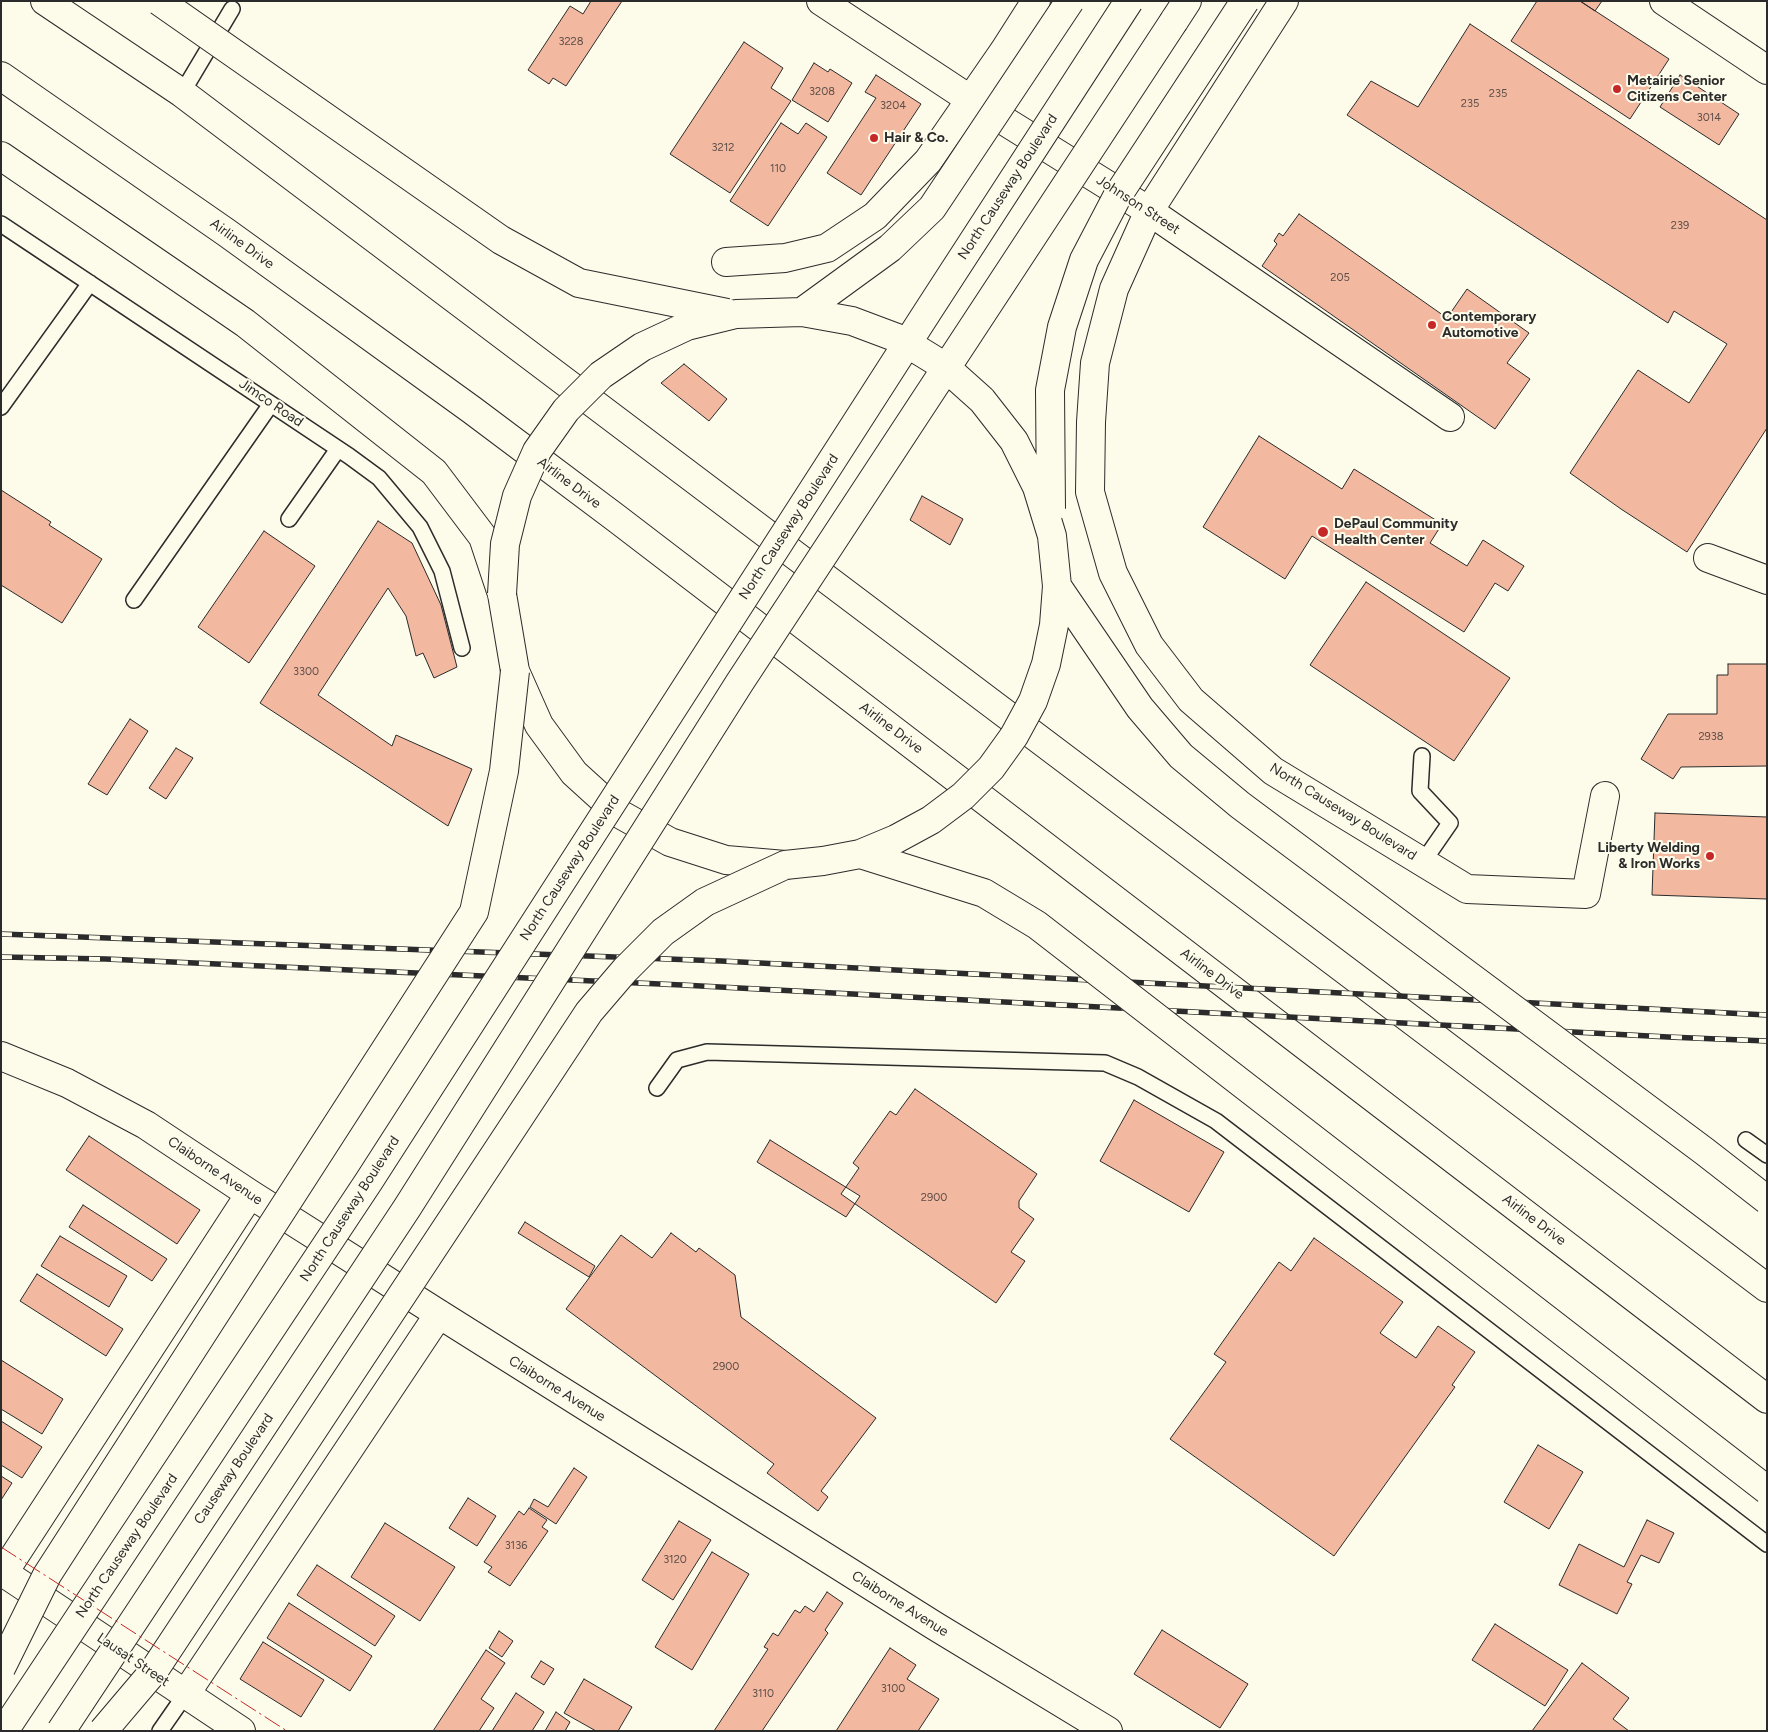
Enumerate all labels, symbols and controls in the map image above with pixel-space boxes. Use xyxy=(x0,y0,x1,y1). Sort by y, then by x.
house number: 3228 xyxy=(558,35,584,49)
place label: Metairie Senior Citizens Center xyxy=(1627,73,1727,105)
marker: Metairie Senior Citizens Center xyxy=(1611,83,1623,95)
house number: 3208 xyxy=(809,85,835,99)
house number: 235 xyxy=(1489,87,1507,101)
house number: 235 xyxy=(1461,97,1479,111)
house number: 3204 xyxy=(880,99,906,113)
street label: North Causeway Boulevard xyxy=(955,111,1061,263)
house number: 3014 xyxy=(1697,111,1721,125)
place label: Hair & Co. xyxy=(884,130,948,146)
marker: Hair & Co. xyxy=(868,132,880,144)
house number: 3212 xyxy=(712,141,734,155)
house number: 110 xyxy=(770,162,786,176)
street label: Johnson Street xyxy=(1093,172,1183,238)
street label: Airline Drive xyxy=(207,215,277,273)
house number: 239 xyxy=(1671,219,1689,233)
house number: 205 xyxy=(1330,271,1350,285)
place label: Contemporary Automotive xyxy=(1442,309,1536,342)
marker: Contemporary Automotive xyxy=(1426,319,1438,331)
street label: Jimco Road xyxy=(236,375,306,431)
street label: North Causeway Boulevard xyxy=(736,451,842,603)
street label: Airline Drive xyxy=(534,454,604,512)
place label: DePaul Community Health Center xyxy=(1334,516,1458,548)
marker: DePaul Community Health Center xyxy=(1316,525,1330,539)
house number: 3300 xyxy=(293,665,319,679)
street label: Airline Drive xyxy=(856,699,926,757)
house number: 2938 xyxy=(1698,730,1724,744)
street label: North Causeway Boulevard xyxy=(1266,760,1420,864)
street label: North Causeway Boulevard xyxy=(517,792,623,944)
place label: Liberty Welding & Iron Works xyxy=(1598,840,1700,872)
marker: Liberty Welding & Iron Works xyxy=(1704,850,1716,862)
street label: Airline Drive xyxy=(1177,945,1247,1003)
street label: Claiborne Avenue xyxy=(164,1133,266,1209)
street label: North Causeway Boulevard xyxy=(297,1133,403,1285)
house number: 2900 xyxy=(921,1191,947,1205)
street label: Airline Drive xyxy=(1499,1191,1569,1249)
street label: Claiborne Avenue xyxy=(506,1352,608,1426)
house number: 2900 xyxy=(713,1360,739,1374)
street label: Causeway Boulevard xyxy=(191,1410,277,1528)
street label: North Causeway Boulevard xyxy=(72,1471,182,1621)
house number: 3136 xyxy=(505,1539,527,1553)
house number: 3120 xyxy=(663,1553,687,1567)
street label: Claiborne Avenue xyxy=(849,1567,951,1641)
street label: Lausat Street xyxy=(94,1630,172,1690)
house number: 3100 xyxy=(881,1682,905,1696)
house number: 3110 xyxy=(752,1687,774,1701)

